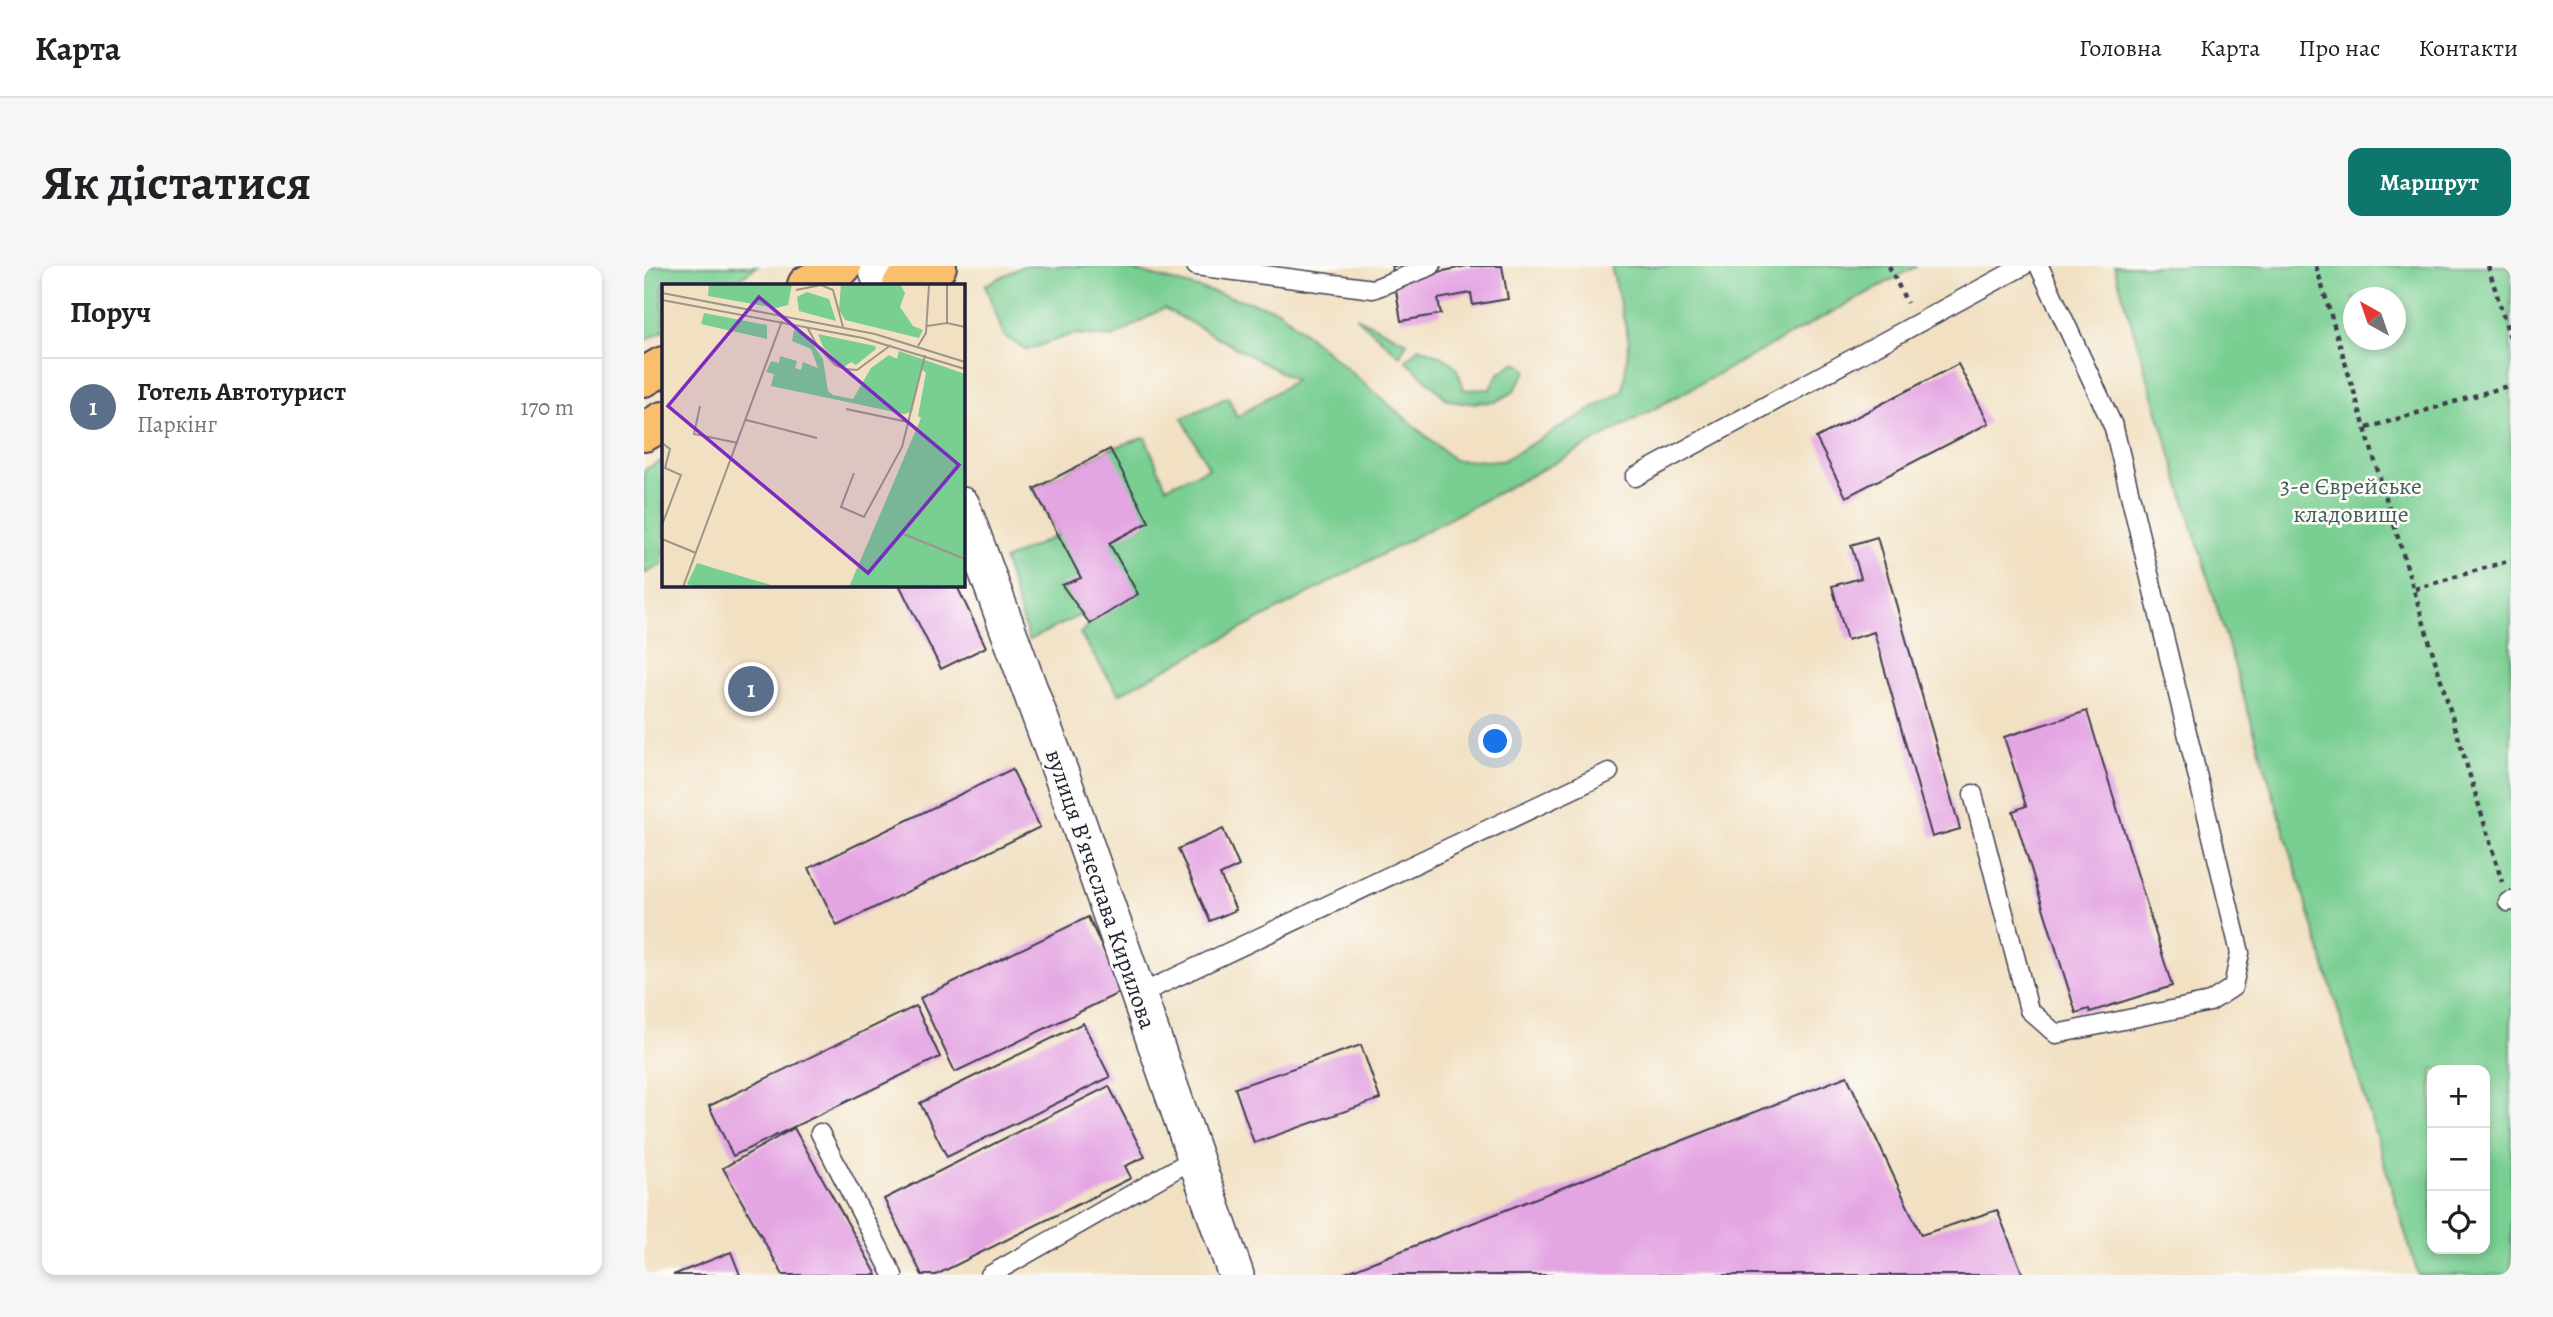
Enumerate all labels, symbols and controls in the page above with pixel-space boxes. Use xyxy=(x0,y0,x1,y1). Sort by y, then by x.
text: Карта xyxy=(35,26,121,71)
text: Головна xyxy=(2079,32,2162,64)
text: Карта xyxy=(2200,32,2260,64)
text: Про нас xyxy=(2298,32,2380,64)
text: Контакти xyxy=(2418,32,2518,64)
button: Маршрут xyxy=(2348,148,2511,216)
text: Як дістатися xyxy=(42,149,311,216)
inset map xyxy=(662,284,964,586)
north arrow xyxy=(2343,287,2406,350)
text: Поруч xyxy=(70,292,151,332)
text: Готель Автотурист xyxy=(137,374,346,409)
text: 1 xyxy=(89,392,97,423)
text: 170 m xyxy=(521,392,574,423)
text: Паркінг xyxy=(137,409,217,440)
park label: 3-е Єврейське кладовище xyxy=(2280,470,2422,530)
pin: 1 xyxy=(728,663,774,715)
your location xyxy=(1478,724,1512,758)
street label: вулиця Вʼячеслава Кирилова xyxy=(1038,745,1164,1033)
map controls xyxy=(2427,1065,2490,1254)
button: + xyxy=(2427,1065,2490,1128)
button: − xyxy=(2427,1128,2490,1191)
button: locate xyxy=(2427,1191,2490,1254)

